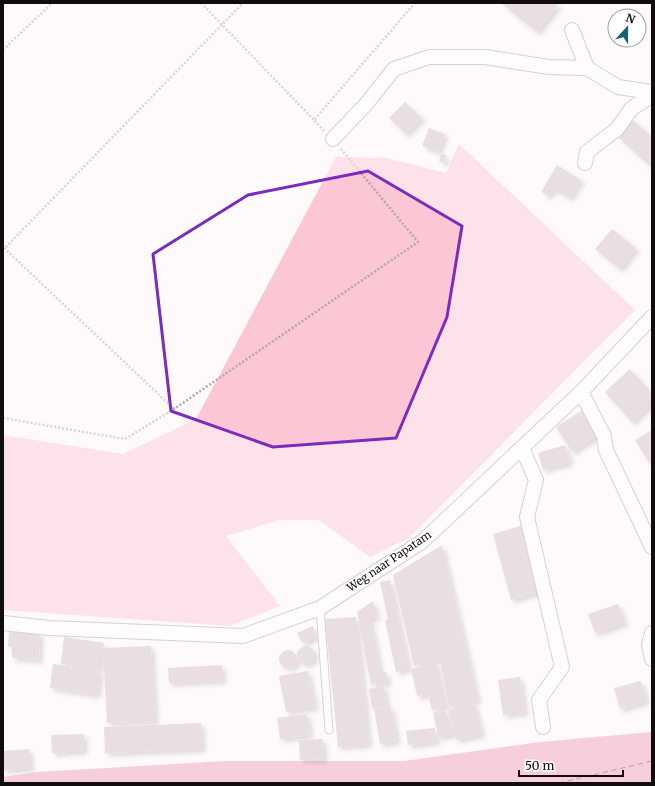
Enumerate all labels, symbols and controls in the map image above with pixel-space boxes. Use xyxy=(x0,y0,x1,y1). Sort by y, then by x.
north arrow xyxy=(607,8,647,48)
text: N xyxy=(624,11,637,27)
street label: Weg naar Papatam xyxy=(343,528,434,595)
scale bar xyxy=(519,752,623,778)
text: 50 m xyxy=(525,758,554,773)

